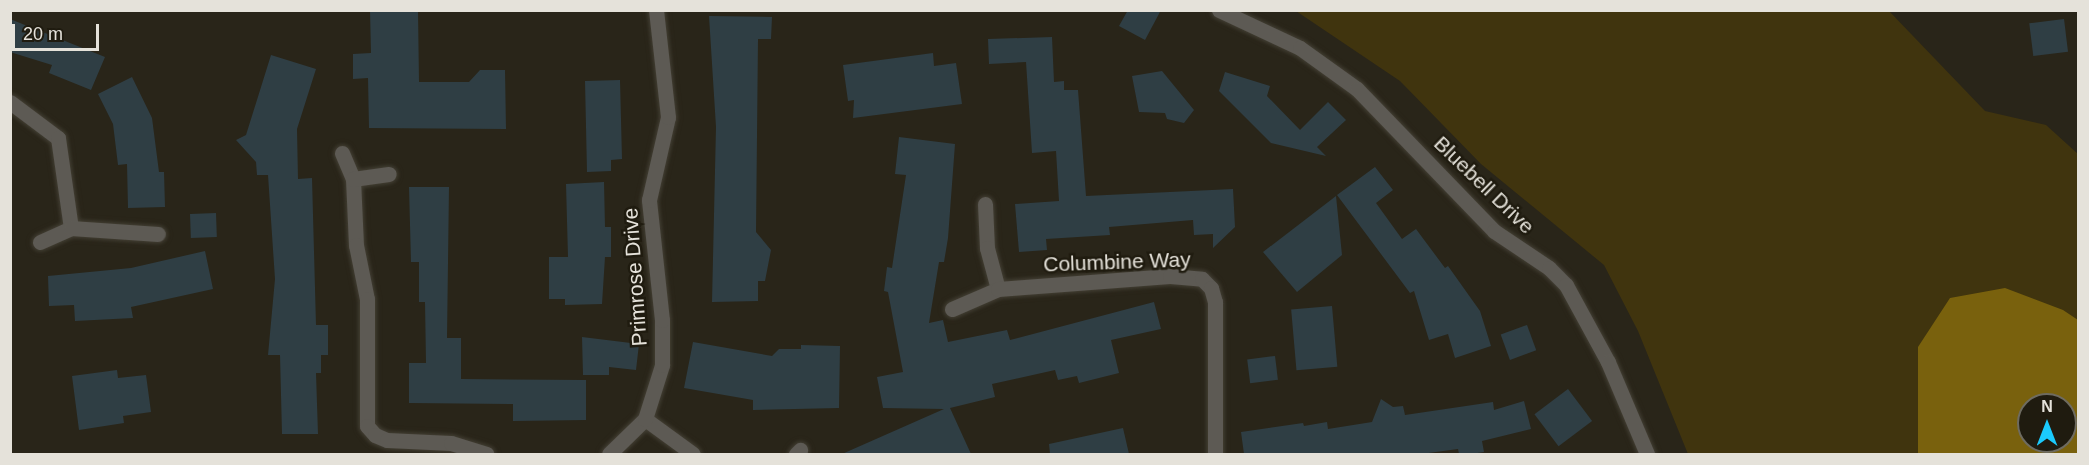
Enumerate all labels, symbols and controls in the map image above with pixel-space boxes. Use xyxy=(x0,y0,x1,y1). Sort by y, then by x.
scale bar xyxy=(15,12,102,50)
text: 20 m xyxy=(23,24,63,44)
street label: Bluebell Drive xyxy=(1429,131,1539,239)
street label: Primrose Drive xyxy=(618,207,652,347)
street label: Columbine Way xyxy=(1043,247,1191,277)
north arrow xyxy=(2017,393,2077,453)
text: N xyxy=(2041,398,2053,415)

